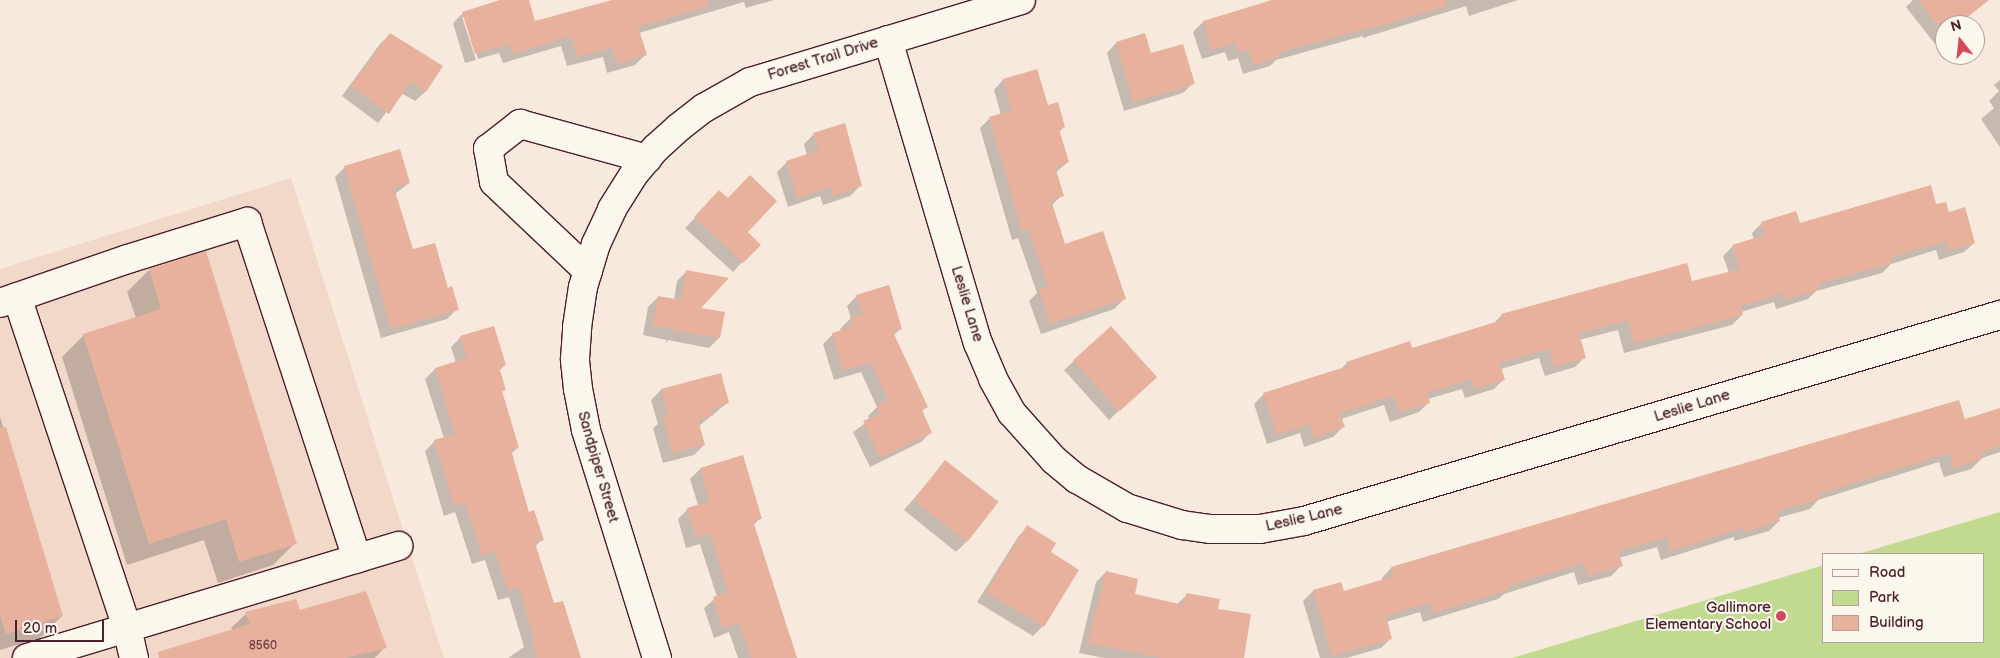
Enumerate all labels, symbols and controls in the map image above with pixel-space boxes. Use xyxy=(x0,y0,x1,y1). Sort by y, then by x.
north arrow xyxy=(1935,15,1985,65)
text: N xyxy=(1949,16,1963,36)
street label: Forest Trail Drive xyxy=(765,34,881,84)
street label: Leslie Lane xyxy=(947,264,987,344)
street label: Leslie Lane xyxy=(1652,386,1732,426)
street label: Sandpiper Street xyxy=(573,409,623,525)
street label: Leslie Lane xyxy=(1264,500,1344,536)
legend xyxy=(1822,553,1985,643)
text: Road xyxy=(1869,563,1905,582)
text: Park xyxy=(1869,588,1899,607)
place label: Gallimore Elementary School xyxy=(1644,598,1771,633)
scale bar xyxy=(18,610,106,642)
marker: Gallimore Elementary School xyxy=(1775,610,1787,622)
text: Building xyxy=(1869,613,1924,632)
text: 20 m xyxy=(23,619,57,638)
house number: 8560 xyxy=(249,639,277,653)

